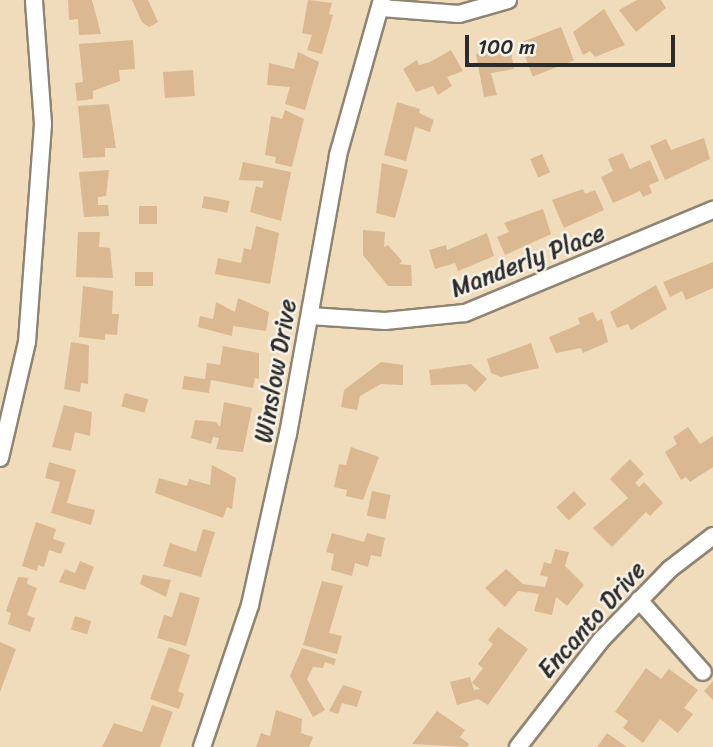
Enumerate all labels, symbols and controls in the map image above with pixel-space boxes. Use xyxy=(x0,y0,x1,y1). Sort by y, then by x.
scale bar xyxy=(468,21,678,65)
text: 100 m xyxy=(478,28,535,66)
street label: Manderly Place xyxy=(447,218,609,304)
street label: Winslow Drive xyxy=(249,297,303,445)
street label: Encanto Drive xyxy=(532,556,652,684)

